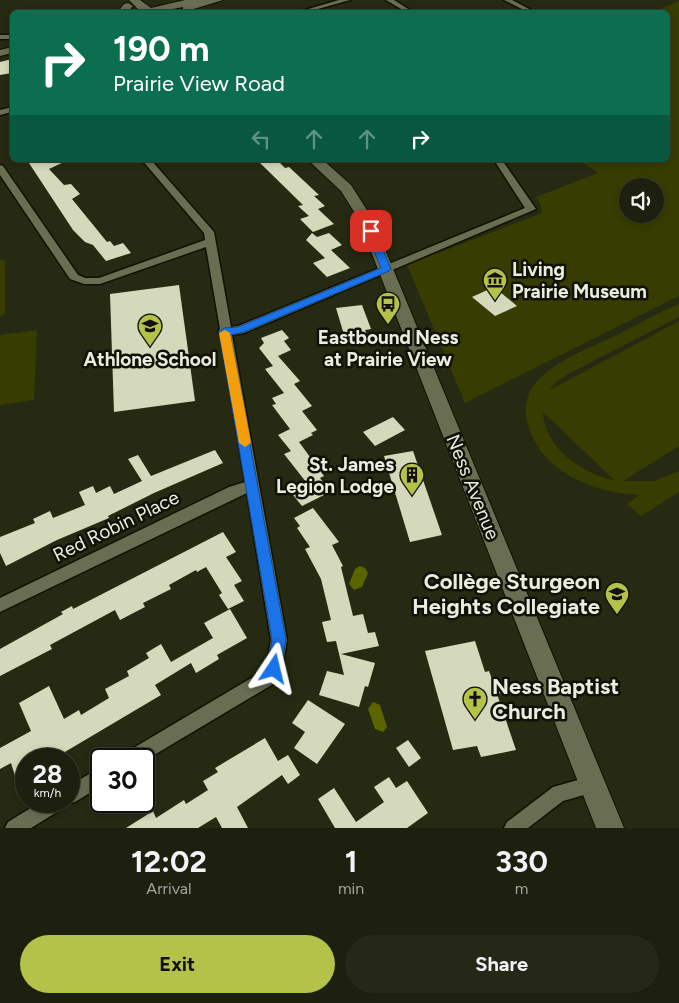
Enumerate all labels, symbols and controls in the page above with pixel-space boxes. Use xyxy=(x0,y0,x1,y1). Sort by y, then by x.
text: 190 m xyxy=(113,28,210,70)
icon: right xyxy=(30,30,95,95)
text: Prairie View Road xyxy=(113,70,285,97)
icon: left xyxy=(247,125,275,153)
icon: ahead xyxy=(300,125,328,153)
icon: ahead xyxy=(353,125,381,153)
icon: right xyxy=(406,125,434,153)
map controls xyxy=(619,178,664,223)
button: sound xyxy=(619,178,664,223)
pin xyxy=(350,210,392,252)
icon: arrive xyxy=(357,217,385,245)
place label: Living Prairie Museum xyxy=(512,258,647,303)
museum icon: Living Prairie Museum xyxy=(482,267,508,301)
bus stop icon: Eastbound Ness at Prairie View xyxy=(375,291,401,325)
school or university icon: Athlone School xyxy=(137,313,163,347)
place label: Eastbound Ness at Prairie View xyxy=(318,326,458,371)
place label: Athlone School xyxy=(83,348,217,371)
street label: Ness Avenue xyxy=(441,431,505,543)
place label: St. James Legion Lodge xyxy=(276,453,394,498)
building icon: St. James Legion Lodge xyxy=(399,462,425,496)
street label: Red Robin Place xyxy=(49,486,183,566)
place label: Collège Sturgeon Heights Collegiate xyxy=(412,568,600,620)
school or university icon: Collège Sturgeon Heights Collegiate xyxy=(604,581,630,615)
position arrow xyxy=(247,642,299,694)
place label: Ness Baptist Church xyxy=(492,673,619,725)
church icon: Ness Baptist Church xyxy=(462,686,488,720)
speed limit sign: 30 xyxy=(90,748,155,813)
text: 28 xyxy=(33,759,62,789)
text: km/h xyxy=(34,786,61,800)
text: 12:02 xyxy=(131,843,207,880)
text: 1 xyxy=(345,843,357,880)
text: 330 xyxy=(495,843,548,880)
text: Arrival xyxy=(146,879,192,898)
text: min xyxy=(338,879,364,898)
text: m xyxy=(515,879,528,898)
button: Exit xyxy=(20,935,335,993)
button: Share xyxy=(345,935,659,993)

